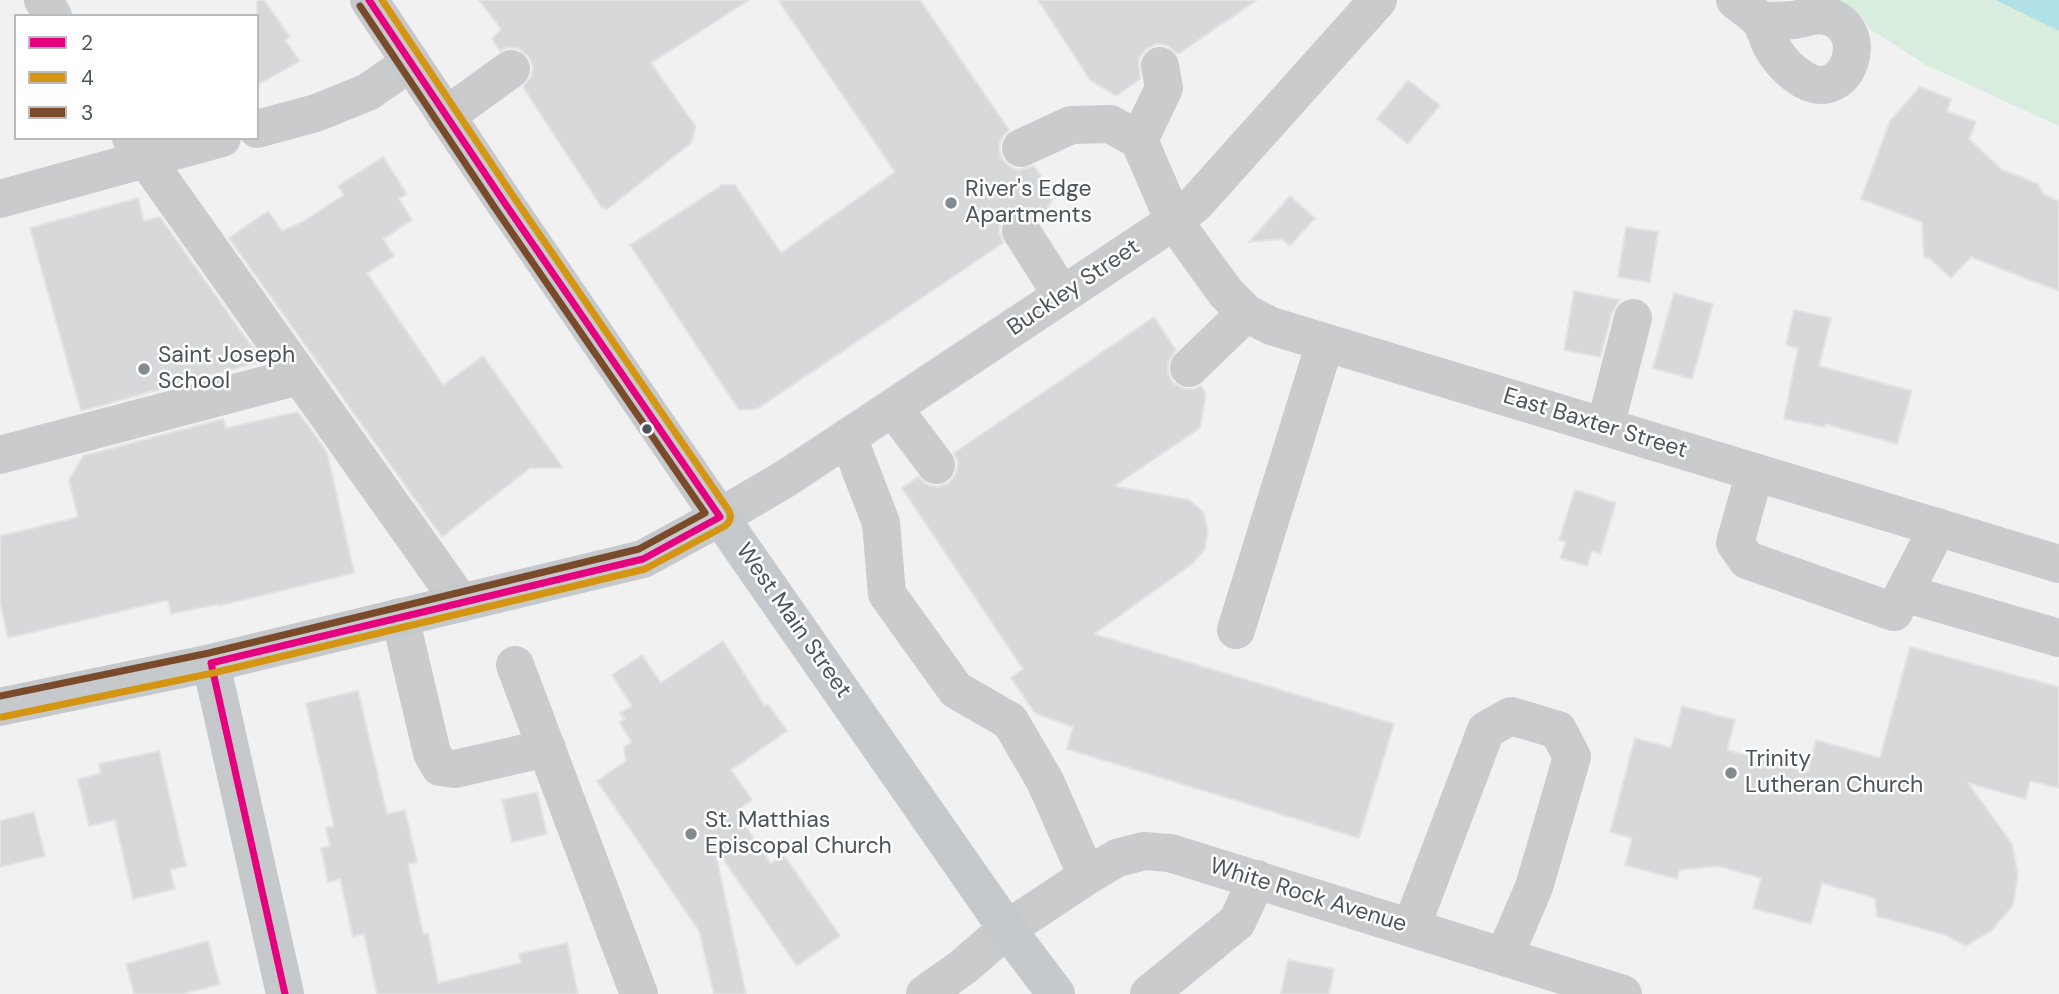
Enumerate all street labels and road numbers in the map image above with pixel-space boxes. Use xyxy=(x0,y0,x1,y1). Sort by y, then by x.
street label: Buckley Street xyxy=(1003,234,1145,342)
street label: East Baxter Street xyxy=(1500,383,1690,465)
street label: West Main Street xyxy=(729,538,857,704)
street label: White Rock Avenue xyxy=(1206,853,1410,939)

